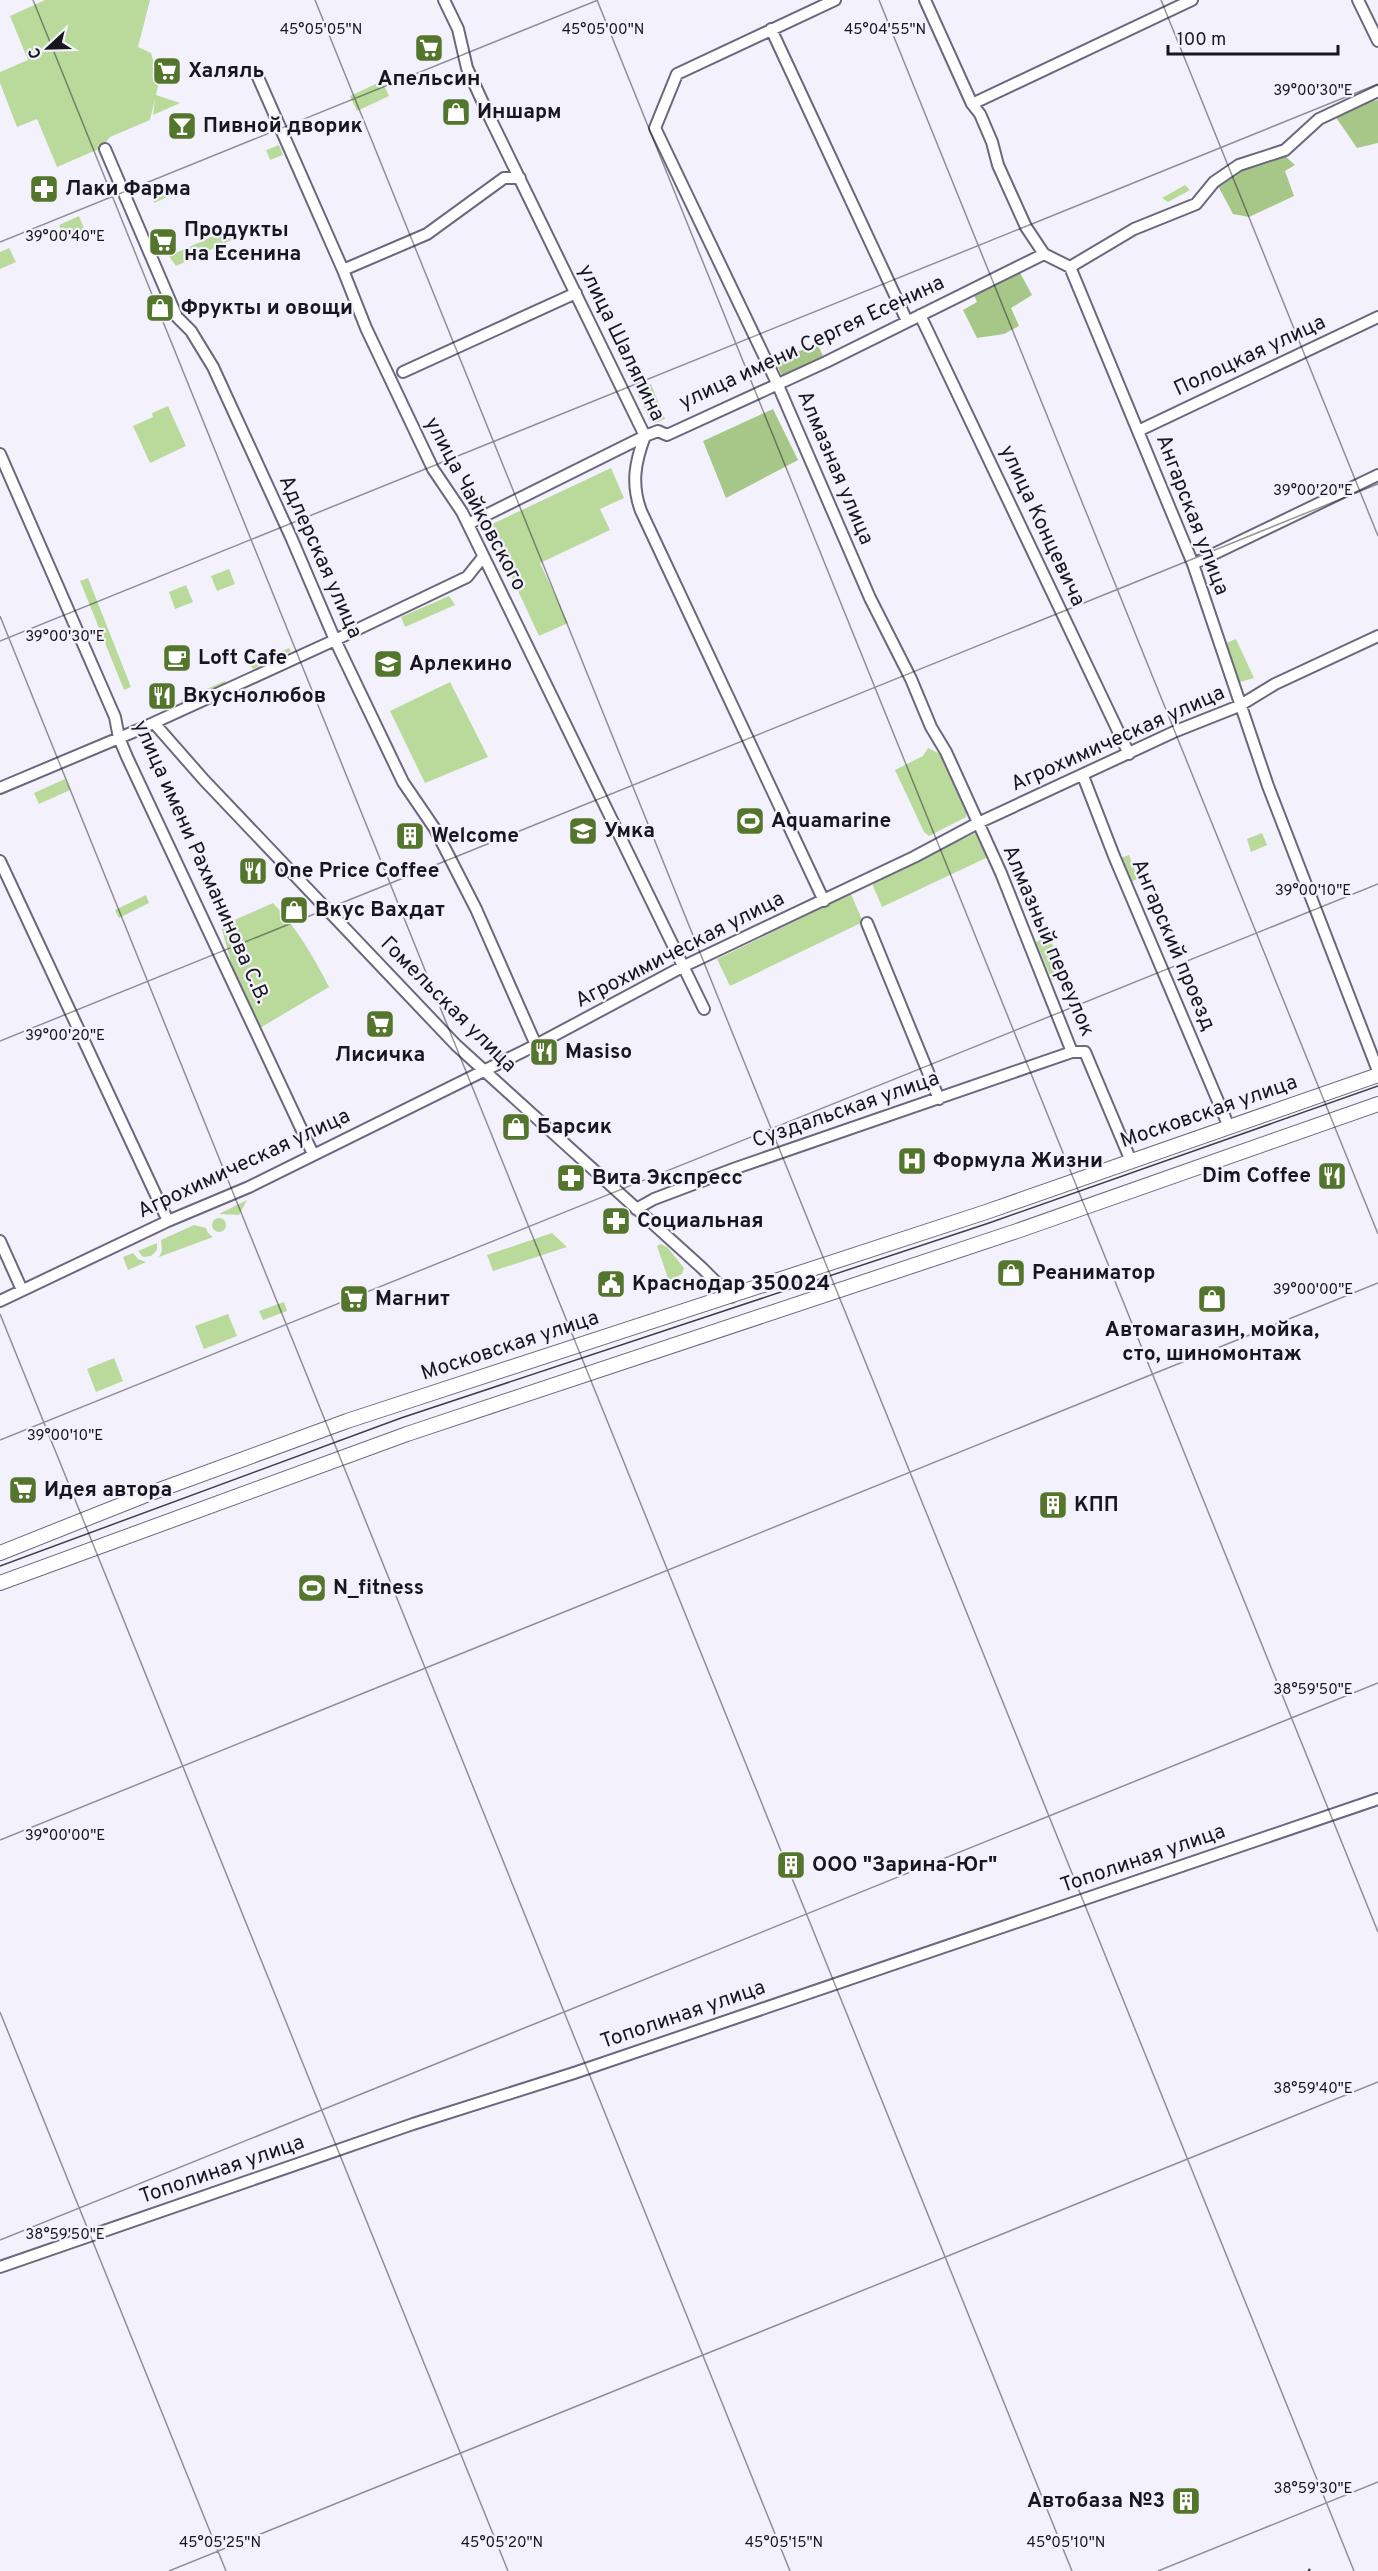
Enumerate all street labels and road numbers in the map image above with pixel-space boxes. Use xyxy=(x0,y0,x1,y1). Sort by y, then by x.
street label: улица Шаляпина xyxy=(571,260,671,426)
street label: улица имени Сергея Есенина xyxy=(675,270,949,416)
street label: Полоцкая улица xyxy=(1170,309,1330,403)
street label: Алмазная улица xyxy=(790,387,880,549)
street label: улица Чайковского xyxy=(418,412,532,596)
street label: Ангарская улица xyxy=(1149,431,1235,599)
street label: улица Концевича xyxy=(993,441,1091,611)
street label: Адлерская улица xyxy=(272,471,368,643)
street label: Агрохимическая улица xyxy=(1007,680,1229,798)
street label: улица имени Рахманинова С.В. xyxy=(126,716,276,1008)
street label: Алмазный переулок xyxy=(996,841,1100,1041)
street label: Ангарский проезд xyxy=(1125,855,1221,1035)
street label: Агрохимическая улица xyxy=(571,885,789,1015)
street label: Гомельская улица xyxy=(374,931,522,1079)
street label: Суздальская улица xyxy=(749,1065,943,1155)
street label: Московская улица xyxy=(1117,1069,1301,1155)
street label: Агрохимическая улица xyxy=(133,1103,355,1225)
street label: Московская улица xyxy=(418,1304,602,1388)
street label: Тополиная улица xyxy=(1057,1818,1229,1900)
street label: Тополиная улица xyxy=(597,1974,769,2056)
street label: Тополиная улица xyxy=(136,2129,308,2211)

